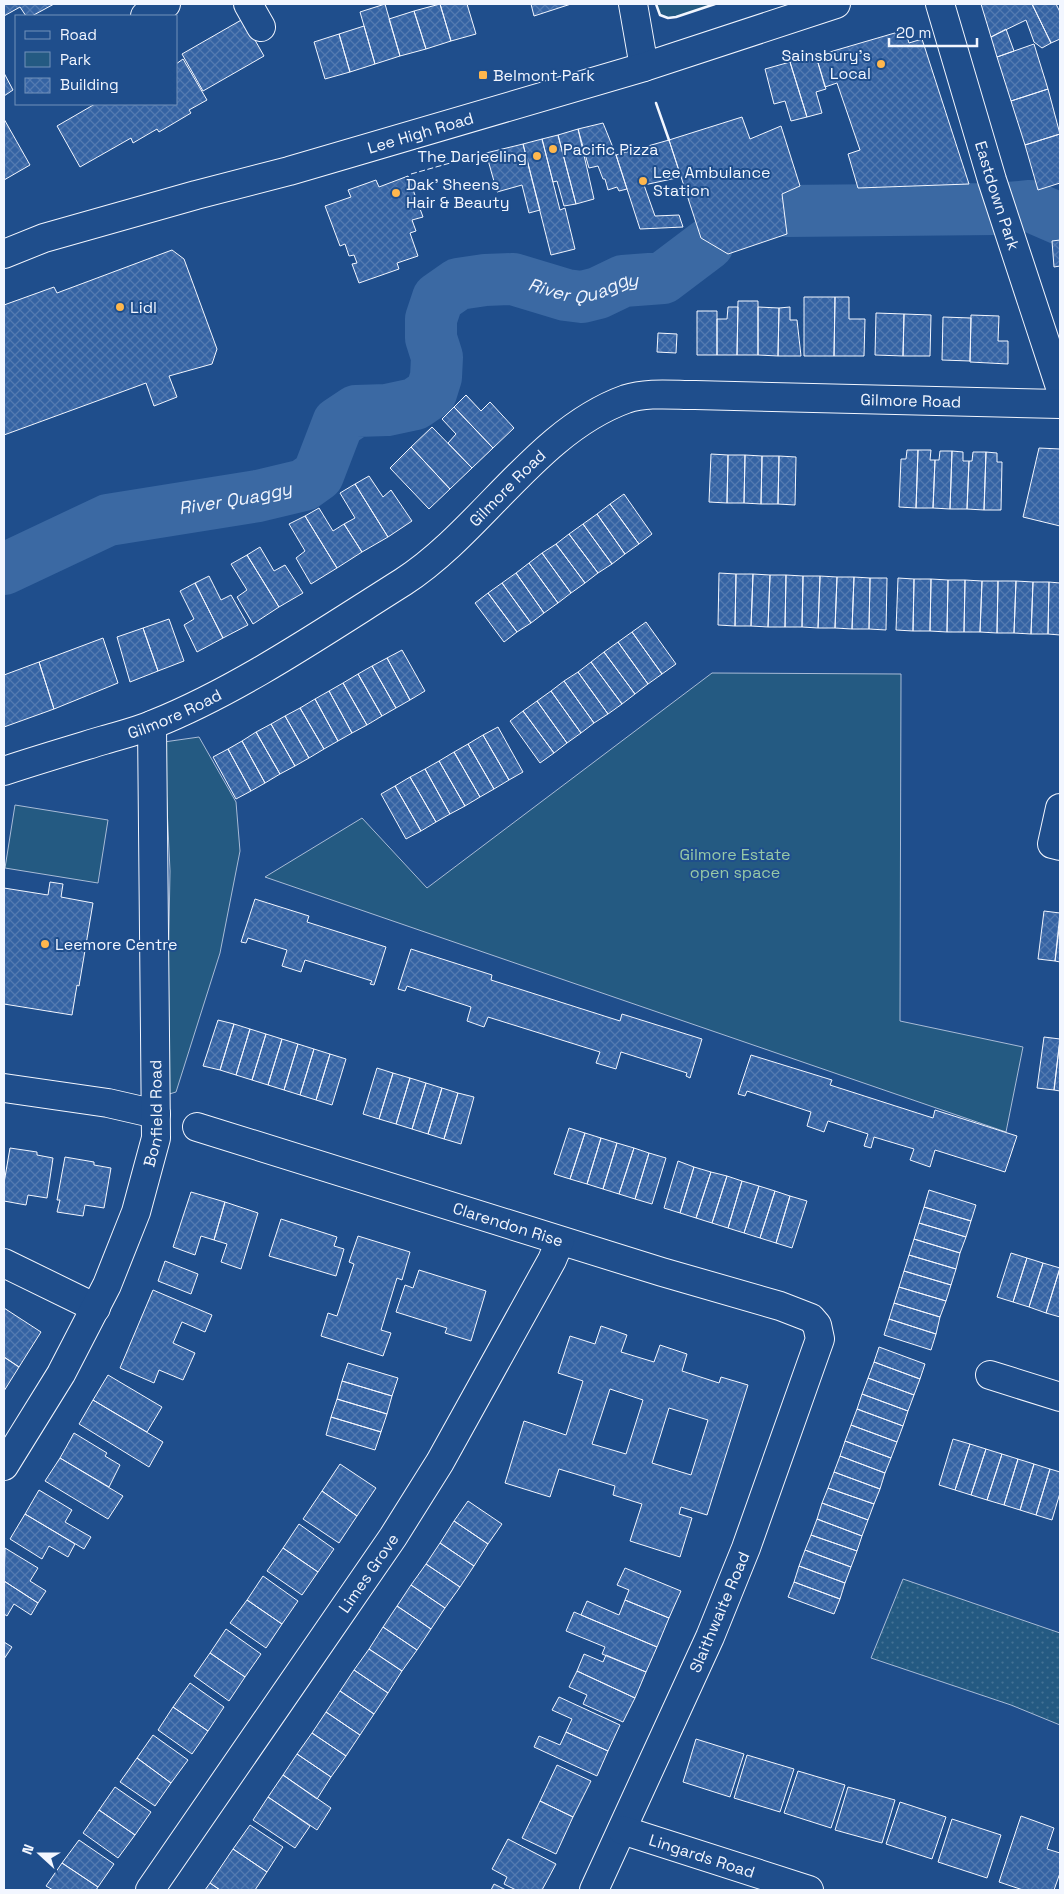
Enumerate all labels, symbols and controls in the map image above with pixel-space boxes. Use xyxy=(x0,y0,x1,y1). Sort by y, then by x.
legend xyxy=(15,15,178,105)
scale bar xyxy=(889,15,976,47)
text: 20 m xyxy=(896,23,931,42)
text: Road xyxy=(60,25,97,44)
place label: Sainsbury's Local xyxy=(782,45,871,84)
text: Park xyxy=(60,50,91,69)
marker: Sainsbury's Local xyxy=(875,58,887,70)
place label: Belmont Park xyxy=(493,65,595,86)
marker: Belmont Park xyxy=(477,69,489,81)
text: Building xyxy=(60,75,119,94)
street label: Lee High Road xyxy=(365,107,476,158)
place label: Pacific Pizza xyxy=(563,139,659,160)
street label: Eastdown Park xyxy=(970,139,1024,253)
marker: Pacific Pizza xyxy=(547,143,559,155)
place label: The Darjeeling xyxy=(418,146,527,167)
marker: The Darjeeling xyxy=(531,150,543,162)
place label: Lee Ambulance Station xyxy=(653,162,770,201)
place label: Dak' Sheens Hair & Beauty xyxy=(406,174,510,213)
marker: Lee Ambulance Station xyxy=(637,175,649,187)
marker: Dak' Sheens Hair & Beauty xyxy=(390,187,402,199)
water label: River Quaggy xyxy=(525,268,640,309)
place label: Lidl xyxy=(130,297,157,318)
marker: Lidl xyxy=(114,301,126,313)
street label: Gilmore Road xyxy=(860,389,961,413)
street label: Gilmore Road xyxy=(465,445,550,531)
water label: River Quaggy xyxy=(177,476,295,520)
street label: Gilmore Road xyxy=(125,684,225,744)
park label: Gilmore Estate open space xyxy=(679,844,791,883)
place label: Leemore Centre xyxy=(55,934,178,955)
marker: Leemore Centre xyxy=(39,938,51,950)
street label: Bonfield Road xyxy=(139,1060,167,1169)
street label: Clarendon Rise xyxy=(450,1197,566,1252)
street label: Limes Grove xyxy=(334,1529,403,1617)
street label: Slaithwaite Road xyxy=(684,1548,754,1676)
north arrow xyxy=(15,1829,65,1879)
street label: Lingards Road xyxy=(646,1829,757,1883)
text: N xyxy=(18,1842,38,1857)

